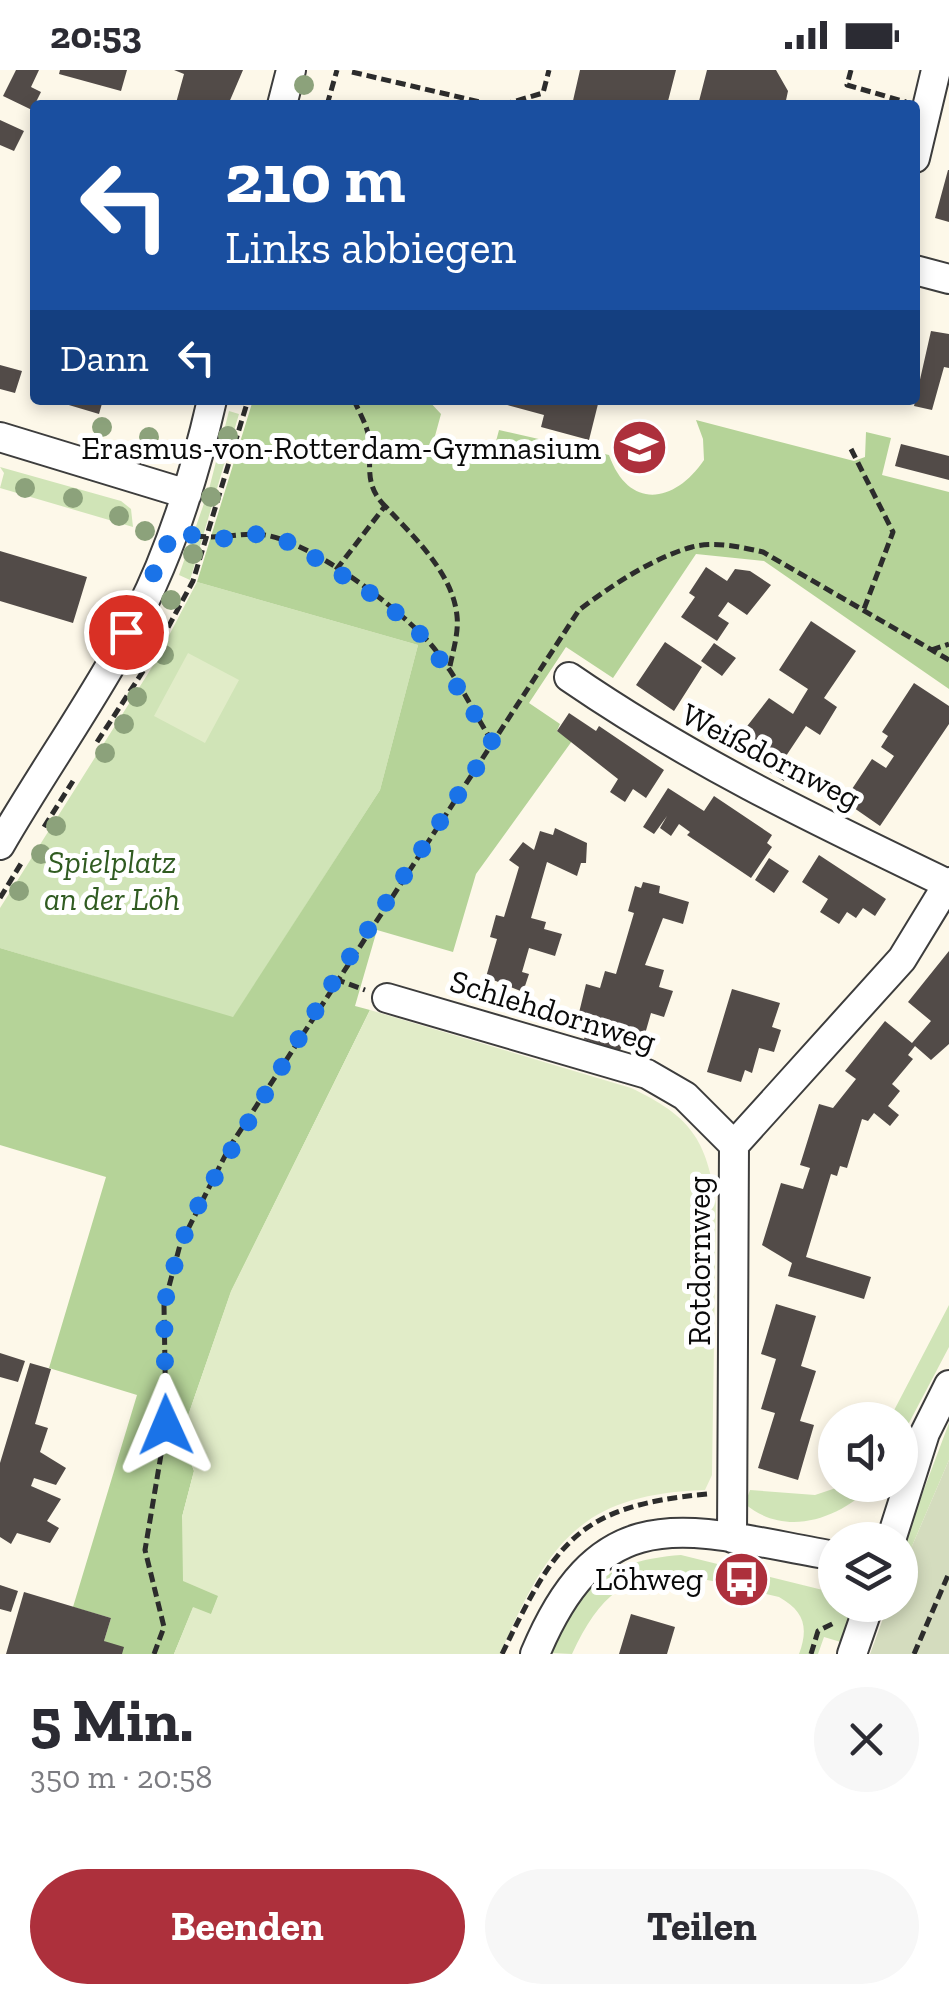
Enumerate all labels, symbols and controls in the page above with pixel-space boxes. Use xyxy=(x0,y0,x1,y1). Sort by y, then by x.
text: 20:53 xyxy=(50,12,142,58)
text: 210 m xyxy=(225,136,406,220)
icon: left xyxy=(60,140,190,270)
text: Links abbiegen xyxy=(225,221,516,275)
icon: left xyxy=(169,330,224,385)
text: Dann xyxy=(60,335,149,381)
school or university icon: Erasmus-von-Rotterdam-Gymnasium xyxy=(610,418,670,478)
place label: Erasmus-von-Rotterdam-Gymnasium xyxy=(81,429,601,467)
pin xyxy=(84,590,169,675)
icon: arrive xyxy=(99,605,154,660)
street label: Weißdornweg xyxy=(675,695,867,817)
park label: Spielplatz an der Löh xyxy=(44,843,180,918)
street label: Schlehdornweg xyxy=(446,962,660,1060)
street label: Rotdornweg xyxy=(680,1176,718,1346)
position arrow xyxy=(114,1373,218,1477)
map controls xyxy=(818,1402,918,1622)
button: sound xyxy=(818,1402,918,1502)
button: layers xyxy=(818,1522,918,1622)
bus stop icon: Löhweg xyxy=(712,1549,772,1609)
place label: Löhweg xyxy=(595,1560,703,1598)
text: 5 Min. xyxy=(30,1684,193,1756)
button: close xyxy=(814,1687,919,1792)
text: 350 m · 20:58 xyxy=(30,1758,213,1796)
button: Beenden xyxy=(30,1869,465,1984)
button: Teilen xyxy=(485,1869,919,1984)

